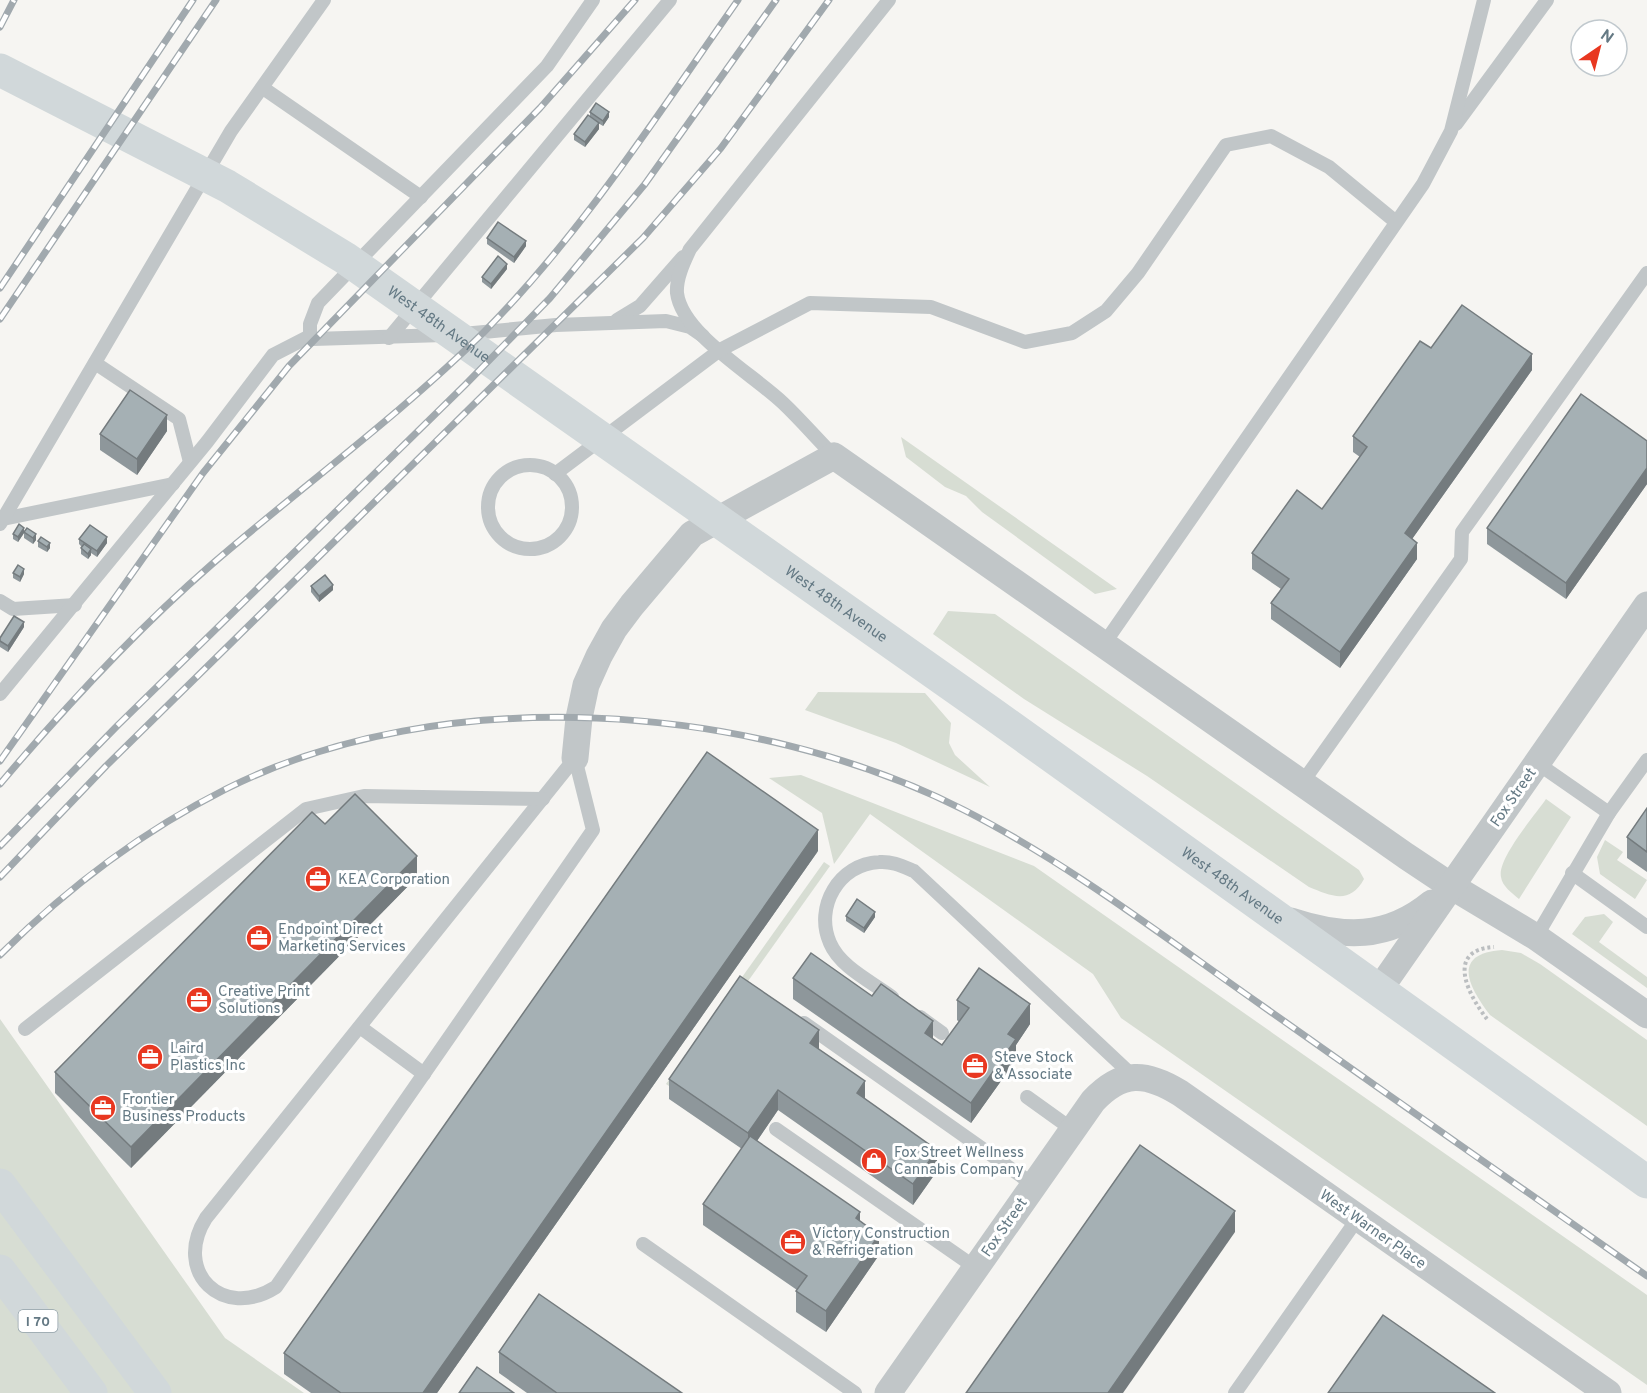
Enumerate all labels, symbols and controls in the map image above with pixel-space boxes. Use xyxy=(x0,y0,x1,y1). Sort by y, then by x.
north arrow xyxy=(1569,18,1629,78)
text: N xyxy=(1596,26,1617,49)
street label: West 48th Avenue xyxy=(383,283,493,368)
street label: West 48th Avenue xyxy=(780,562,891,648)
street label: Fox Street xyxy=(1487,765,1541,831)
street label: West 48th Avenue xyxy=(1177,844,1287,930)
office icon: KEA Corporation xyxy=(303,864,333,894)
place label: KEA Corporation xyxy=(338,871,450,890)
place label: Endpoint Direct Marketing Services xyxy=(278,921,406,957)
office icon: Endpoint Direct Marketing Services xyxy=(244,923,274,953)
place label: Creative Print Solutions xyxy=(218,983,310,1019)
office icon: Creative Print Solutions xyxy=(184,985,214,1015)
place label: Laird Plastics Inc xyxy=(170,1040,246,1076)
office icon: Laird Plastics Inc xyxy=(135,1042,165,1072)
place label: Steve Stock & Associate xyxy=(994,1049,1074,1085)
office icon: Steve Stock & Associate xyxy=(960,1051,990,1081)
place label: Frontier Business Products xyxy=(122,1091,246,1127)
office icon: Frontier Business Products xyxy=(88,1093,118,1123)
place label: Fox Street Wellness Cannabis Company xyxy=(894,1144,1024,1180)
shop icon: Fox Street Wellness Cannabis Company xyxy=(859,1146,889,1176)
street label: West Warner Place xyxy=(1315,1186,1429,1274)
street label: Fox Street xyxy=(978,1195,1032,1261)
place label: Victory Construction & Refrigeration xyxy=(812,1225,950,1261)
office icon: Victory Construction & Refrigeration xyxy=(778,1227,808,1257)
road number: I 70 xyxy=(18,1310,57,1332)

